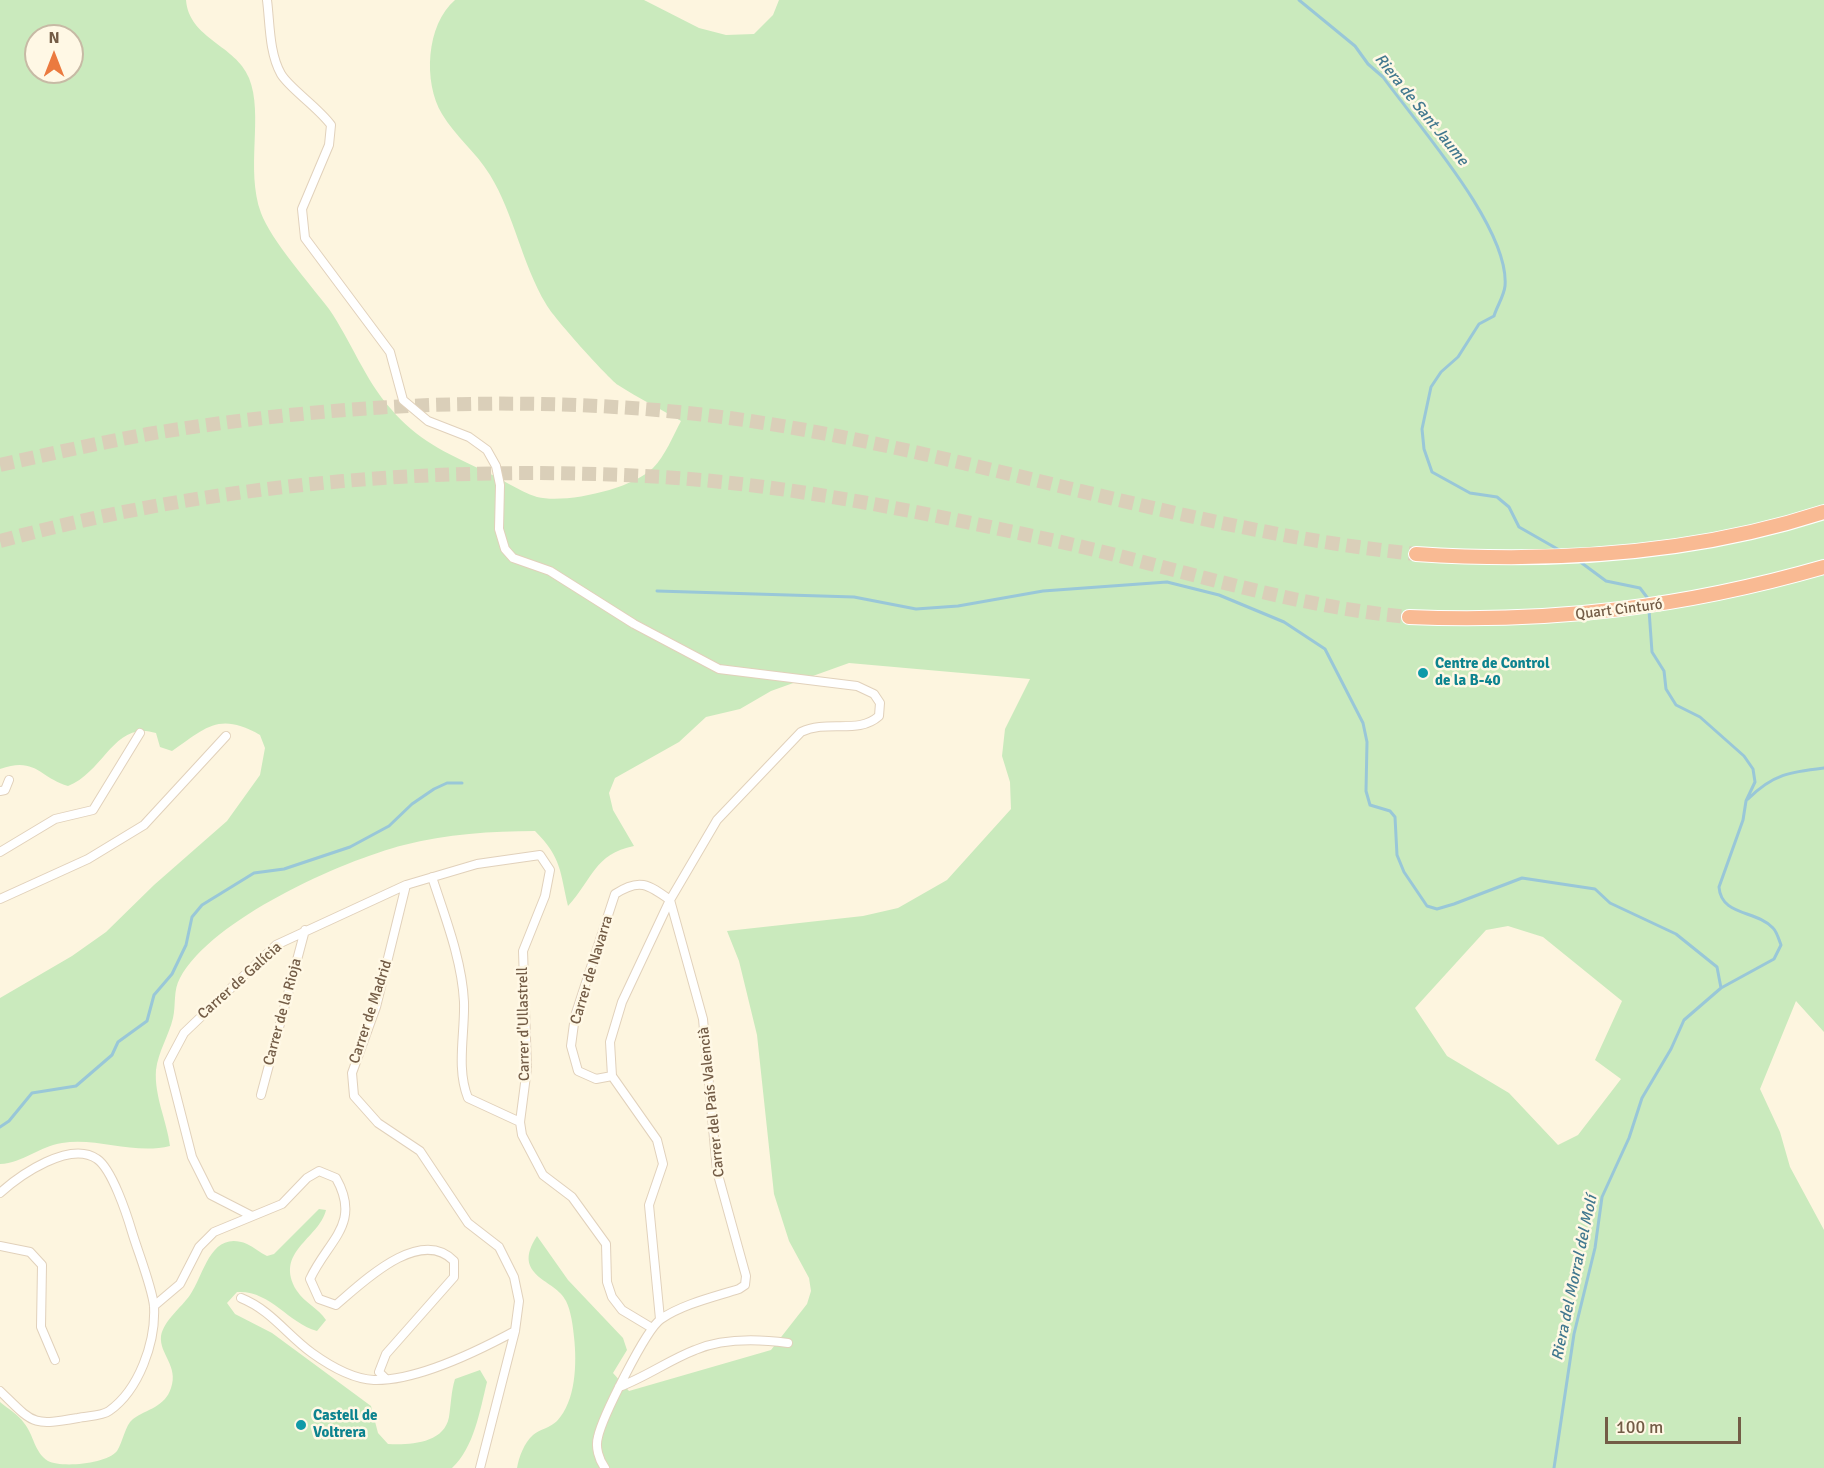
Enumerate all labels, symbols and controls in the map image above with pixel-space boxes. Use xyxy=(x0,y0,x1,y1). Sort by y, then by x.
north arrow xyxy=(24,24,84,84)
text: N xyxy=(48,28,60,48)
water label: Riera de Sant Jaume xyxy=(1370,50,1472,170)
street label: Quart Cinturó xyxy=(1574,596,1664,624)
place label: Centre de Control de la B-40 xyxy=(1435,655,1550,690)
marker: Centre de Control de la B-40 xyxy=(1416,666,1430,680)
street label: Carrer de Navarra xyxy=(567,913,617,1027)
street label: Carrer de Galícia xyxy=(194,939,286,1023)
street label: Carrer de la Rioja xyxy=(260,956,306,1068)
street label: Carrer de Madrid xyxy=(346,958,396,1066)
street label: Carrer d'Ullastrell xyxy=(514,967,534,1081)
street label: Carrer del País Valencià xyxy=(695,1026,729,1178)
water label: Riera del Morral del Molí xyxy=(1548,1194,1602,1362)
scale bar xyxy=(1608,1405,1744,1443)
place label: Castell de Voltrera xyxy=(313,1407,377,1442)
text: 100 m xyxy=(1616,1416,1663,1438)
marker: Castell de Voltrera xyxy=(294,1418,308,1432)

